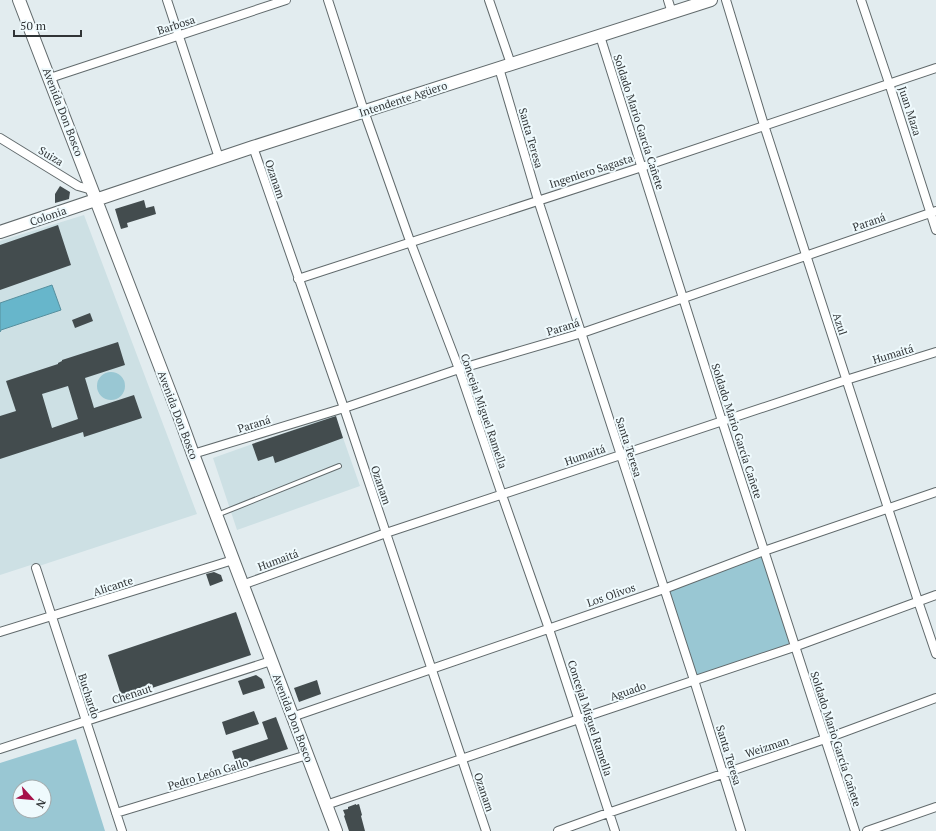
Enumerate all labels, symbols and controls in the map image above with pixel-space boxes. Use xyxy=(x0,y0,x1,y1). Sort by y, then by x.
scale bar xyxy=(14,12,81,38)
street label: Barbosa xyxy=(155,12,197,38)
text: 50 m xyxy=(20,18,47,33)
street label: Soldado Mario García Cañete xyxy=(610,53,668,192)
street label: Avenida Don Bosco xyxy=(40,66,86,158)
street label: Intendente Agüero xyxy=(357,78,449,120)
street label: Juan Maza xyxy=(895,85,925,138)
street label: Santa Teresa xyxy=(516,106,546,170)
street label: Suiza xyxy=(36,143,66,169)
street label: Ingeniero Sagasta xyxy=(547,151,635,191)
street label: Ozanam xyxy=(262,158,288,201)
street label: Colonia xyxy=(28,203,69,229)
street label: Paraná xyxy=(851,210,888,234)
street label: Azul xyxy=(830,311,850,337)
street label: Paraná xyxy=(545,315,582,339)
street label: Humaitá xyxy=(871,341,916,367)
street label: Concejal Miguel Ramella xyxy=(458,352,510,471)
street label: Soldado Mario García Cañete xyxy=(708,362,766,501)
street label: Avenida Don Bosco xyxy=(155,369,201,461)
street label: Paraná xyxy=(236,412,273,436)
street label: Santa Teresa xyxy=(613,415,645,479)
street label: Humaitá xyxy=(563,441,608,469)
street label: Ozanam xyxy=(368,464,394,507)
street label: Humaitá xyxy=(256,546,301,574)
street label: Alicante xyxy=(91,573,135,599)
street label: Los Olivos xyxy=(585,580,637,610)
street label: Concejal Miguel Ramella xyxy=(565,658,615,778)
street label: Soldado Mario García Cañete xyxy=(807,670,865,809)
street label: Buchardo xyxy=(75,672,103,720)
street label: Avenida Don Bosco xyxy=(270,672,316,764)
street label: Aguado xyxy=(608,678,648,704)
street label: Chenaut xyxy=(110,681,154,707)
street label: Santa Teresa xyxy=(713,723,745,787)
street label: Weizman xyxy=(743,733,791,761)
street label: Pedro León Gallo xyxy=(166,755,250,793)
street label: Ozanam xyxy=(471,771,497,814)
north arrow xyxy=(12,779,52,819)
text: N xyxy=(32,797,49,811)

